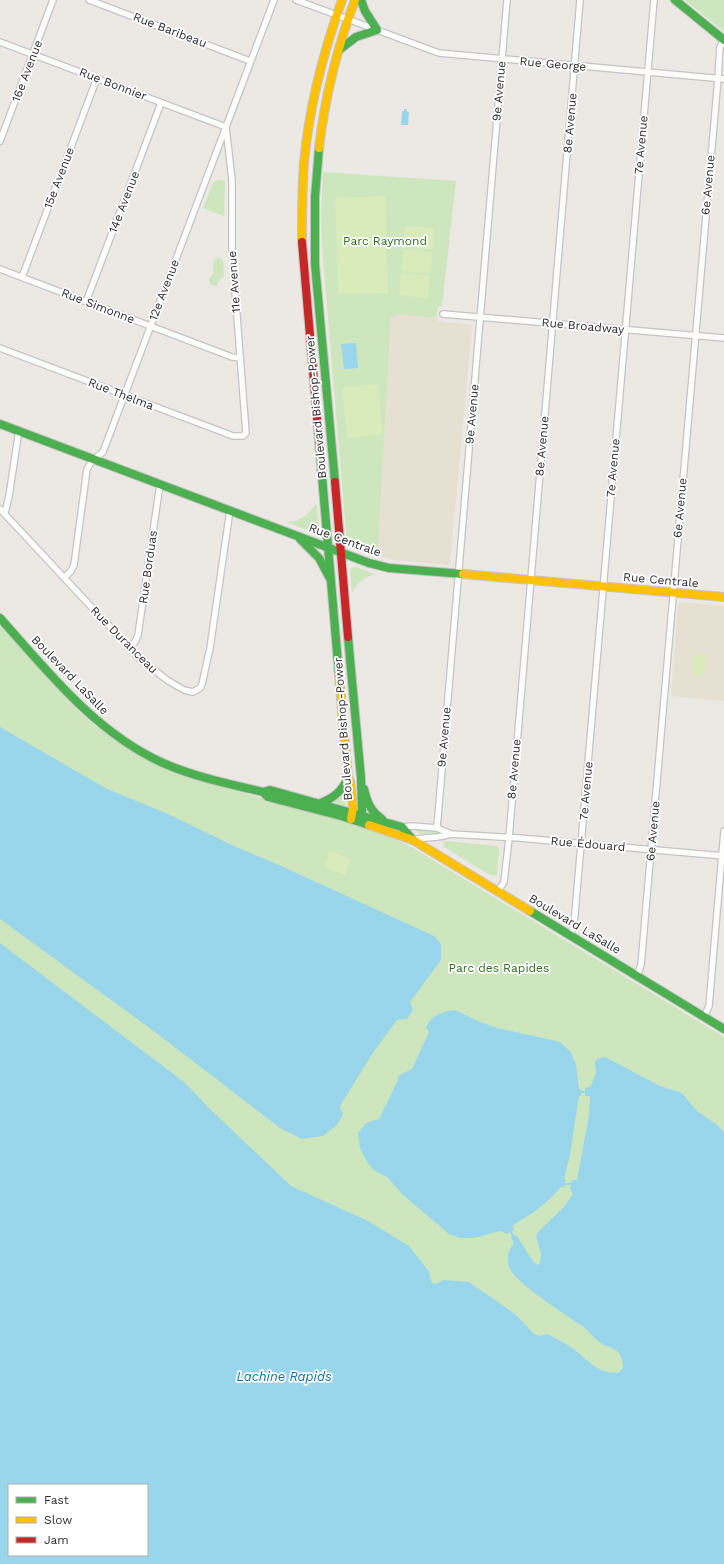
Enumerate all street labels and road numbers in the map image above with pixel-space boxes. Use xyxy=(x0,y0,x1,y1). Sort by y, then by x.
street label: Rue Baribeau xyxy=(131,10,209,50)
street label: 16e Avenue xyxy=(9,38,45,104)
street label: Rue George xyxy=(519,54,587,74)
street label: 9e Avenue xyxy=(489,60,509,122)
street label: Rue Bonnier xyxy=(77,65,149,103)
street label: 8e Avenue xyxy=(560,92,580,154)
street label: 7e Avenue xyxy=(631,115,651,175)
street label: 15e Avenue xyxy=(41,145,77,211)
street label: 6e Avenue xyxy=(698,154,718,216)
street label: 14e Avenue xyxy=(106,169,142,235)
street label: 11e Avenue xyxy=(225,250,243,314)
street label: 12e Avenue xyxy=(146,257,182,323)
street label: Rue Simonne xyxy=(59,286,137,326)
street label: Rue Broadway xyxy=(541,315,626,337)
street label: Boulevard Bishop-Power xyxy=(303,335,329,479)
street label: Rue Thelma xyxy=(86,375,156,413)
street label: 9e Avenue xyxy=(462,383,482,445)
street label: 8e Avenue xyxy=(532,415,552,477)
street label: 7e Avenue xyxy=(603,438,623,498)
street label: 6e Avenue xyxy=(670,477,690,539)
street label: Rue Centrale xyxy=(307,520,383,560)
street label: Rue Borduas xyxy=(136,529,160,605)
street label: Rue Centrale xyxy=(623,570,699,590)
street label: Rue Duranceau xyxy=(88,604,160,676)
street label: Boulevard LaSalle xyxy=(29,632,111,718)
street label: Boulevard Bishop-Power xyxy=(331,657,355,801)
street label: 9e Avenue xyxy=(434,706,454,768)
street label: 8e Avenue xyxy=(504,738,524,800)
street label: 7e Avenue xyxy=(576,761,596,821)
street label: 6e Avenue xyxy=(643,800,663,862)
street label: Rue Édouard xyxy=(550,834,626,854)
street label: Boulevard LaSalle xyxy=(527,891,624,957)

